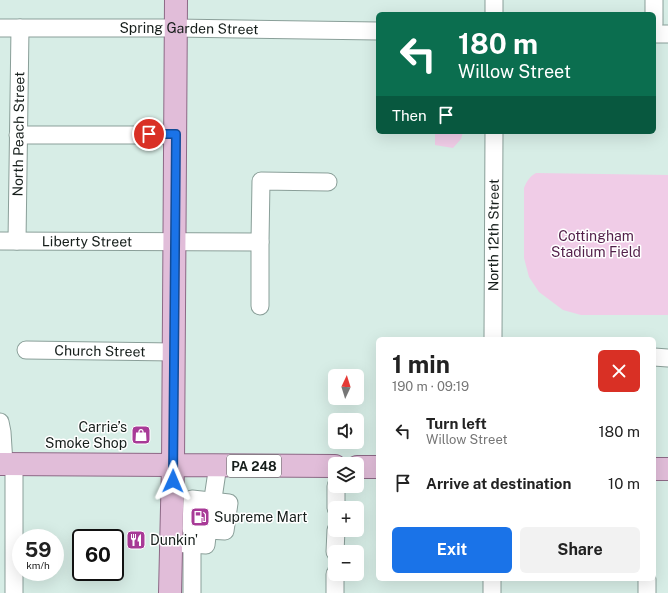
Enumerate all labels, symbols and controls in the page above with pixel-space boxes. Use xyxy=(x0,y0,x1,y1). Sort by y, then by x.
street label: Spring Garden Street xyxy=(119,20,259,37)
text: 180 m xyxy=(458,27,538,60)
icon: left xyxy=(392,28,444,80)
text: Willow Street xyxy=(458,61,571,82)
street label: North Peach Street xyxy=(10,71,27,197)
icon: arrive xyxy=(435,104,457,126)
text: Then xyxy=(392,107,427,124)
pin xyxy=(132,117,166,151)
icon: arrive xyxy=(138,123,160,145)
street label: North 12th Street xyxy=(485,179,502,291)
park label: Cottingham Stadium Field xyxy=(551,228,641,260)
street label: Liberty Street xyxy=(42,233,132,250)
street label: Church Street xyxy=(54,342,146,360)
text: 1 min xyxy=(392,350,450,378)
button: close xyxy=(598,350,640,392)
north arrow xyxy=(328,369,364,405)
map controls xyxy=(328,369,364,581)
text: 190 m · 09:19 xyxy=(392,379,469,394)
button: sound xyxy=(328,413,364,449)
text: Turn left xyxy=(426,415,487,432)
place label: Carrie’s Smoke Shop xyxy=(45,419,127,451)
icon: left xyxy=(392,420,414,442)
text: 180 m xyxy=(598,423,640,440)
shop icon: Carrie’s Smoke Shop xyxy=(130,424,152,446)
text: Willow Street xyxy=(426,432,508,447)
road number: PA 248 xyxy=(227,455,281,477)
button: layers xyxy=(328,457,364,493)
position arrow xyxy=(152,460,194,502)
icon: arrive xyxy=(392,472,414,494)
text: Arrive at destination xyxy=(426,475,571,492)
text: 10 m xyxy=(608,475,640,492)
button: + xyxy=(328,501,364,537)
fuel station icon: Supreme Mart xyxy=(189,506,211,528)
place label: Supreme Mart xyxy=(214,509,307,525)
button: Exit xyxy=(392,527,512,573)
button: Share xyxy=(520,527,640,573)
speed limit sign: 60 xyxy=(72,529,124,581)
restaurant icon: Dunkin' xyxy=(125,529,147,551)
place label: Dunkin' xyxy=(150,532,198,548)
text: 59 xyxy=(25,538,51,562)
button: − xyxy=(328,545,364,581)
text: km/h xyxy=(26,559,50,571)

